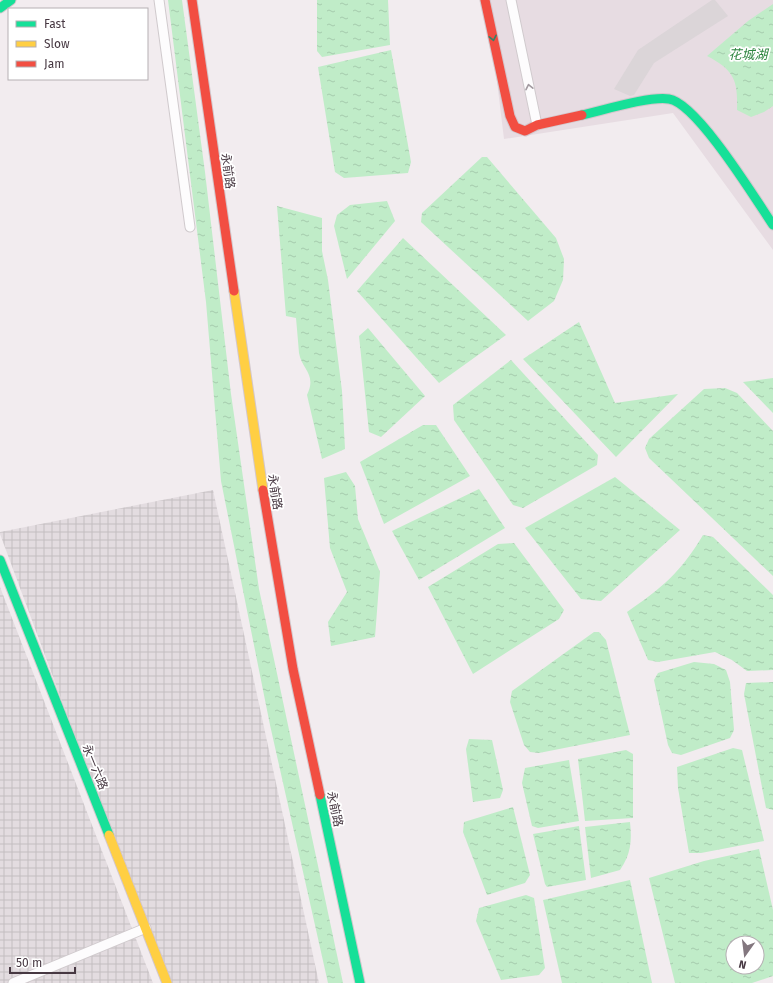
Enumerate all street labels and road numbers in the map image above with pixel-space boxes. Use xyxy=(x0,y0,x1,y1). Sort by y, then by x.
street label: 永前路 xyxy=(219,152,237,190)
street label: 永前路 xyxy=(265,473,285,511)
street label: 永一六路 xyxy=(80,742,110,792)
street label: 永前路 xyxy=(324,790,346,828)

